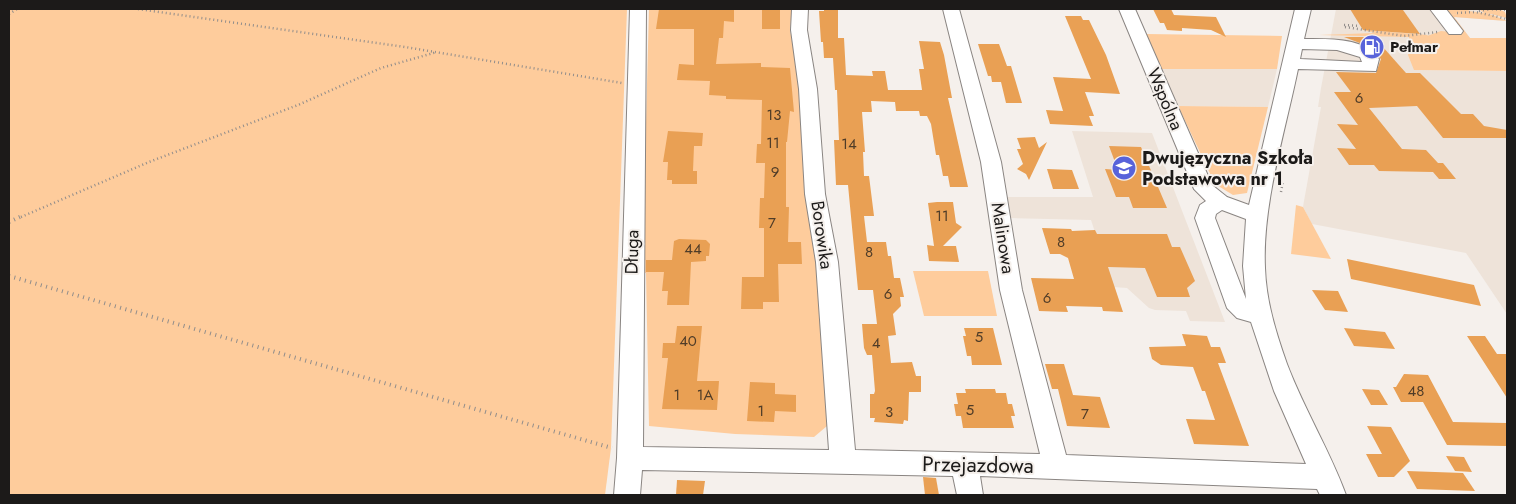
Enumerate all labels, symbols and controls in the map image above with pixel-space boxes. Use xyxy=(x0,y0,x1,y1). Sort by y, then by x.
fuel station icon: Pełmar xyxy=(1359,34,1385,60)
place label: Pełmar xyxy=(1390,36,1439,58)
street label: Wspólna xyxy=(1140,64,1190,134)
house number: 6 xyxy=(1355,87,1363,109)
house number: 13 xyxy=(767,104,781,126)
house number: 11 xyxy=(766,132,780,154)
house number: 14 xyxy=(841,133,857,155)
place label: Dwujęzyczna Szkoła Podstawowa nr 1 xyxy=(1142,145,1313,192)
school or university icon: Dwujęzyczna Szkoła Podstawowa nr 1 xyxy=(1111,155,1137,181)
house number: 9 xyxy=(771,161,779,183)
street label: Borowika xyxy=(804,199,840,271)
street label: Malinowa xyxy=(985,200,1021,276)
house number: 11 xyxy=(935,205,949,227)
house number: 7 xyxy=(768,212,776,234)
street label: Długa xyxy=(619,229,645,275)
house number: 8 xyxy=(1057,231,1065,253)
house number: 44 xyxy=(684,238,702,260)
house number: 8 xyxy=(865,241,873,263)
house number: 6 xyxy=(884,283,892,305)
house number: 6 xyxy=(1043,287,1051,309)
house number: 5 xyxy=(975,326,983,348)
house number: 40 xyxy=(679,330,697,352)
house number: 4 xyxy=(872,332,881,354)
house number: 48 xyxy=(1408,380,1424,402)
house number: 1 xyxy=(674,384,680,406)
house number: 1A xyxy=(697,384,713,406)
house number: 5 xyxy=(966,399,974,421)
house number: 1 xyxy=(758,400,764,422)
house number: 3 xyxy=(885,401,893,423)
house number: 7 xyxy=(1081,403,1089,425)
street label: Przejazdowa xyxy=(922,449,1034,481)

